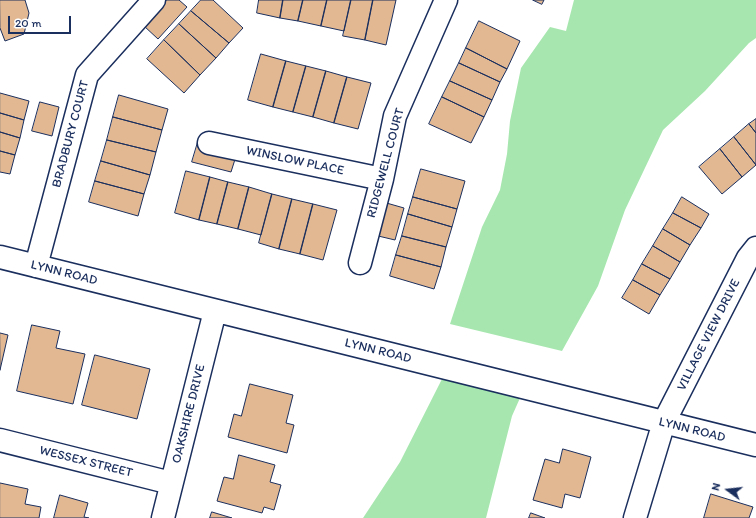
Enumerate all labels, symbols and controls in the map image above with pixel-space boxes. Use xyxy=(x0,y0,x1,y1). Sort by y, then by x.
scale bar xyxy=(10,8,73,34)
text: 20 m xyxy=(15,16,42,30)
street label: BRADBURY COURT xyxy=(49,79,93,189)
street label: RIDGEWELL COURT xyxy=(364,106,408,220)
street label: WINSLOW PLACE xyxy=(244,143,346,179)
street label: LYNN ROAD xyxy=(29,257,99,289)
street label: VILLAGE VIEW DRIVE xyxy=(674,277,744,393)
street label: LYNN ROAD xyxy=(343,335,413,367)
street label: OAKSHIRE DRIVE xyxy=(169,363,209,465)
street label: LYNN ROAD xyxy=(657,414,727,446)
street label: WESSEX STREET xyxy=(38,443,134,481)
north arrow xyxy=(708,470,748,510)
text: N xyxy=(709,481,723,492)

